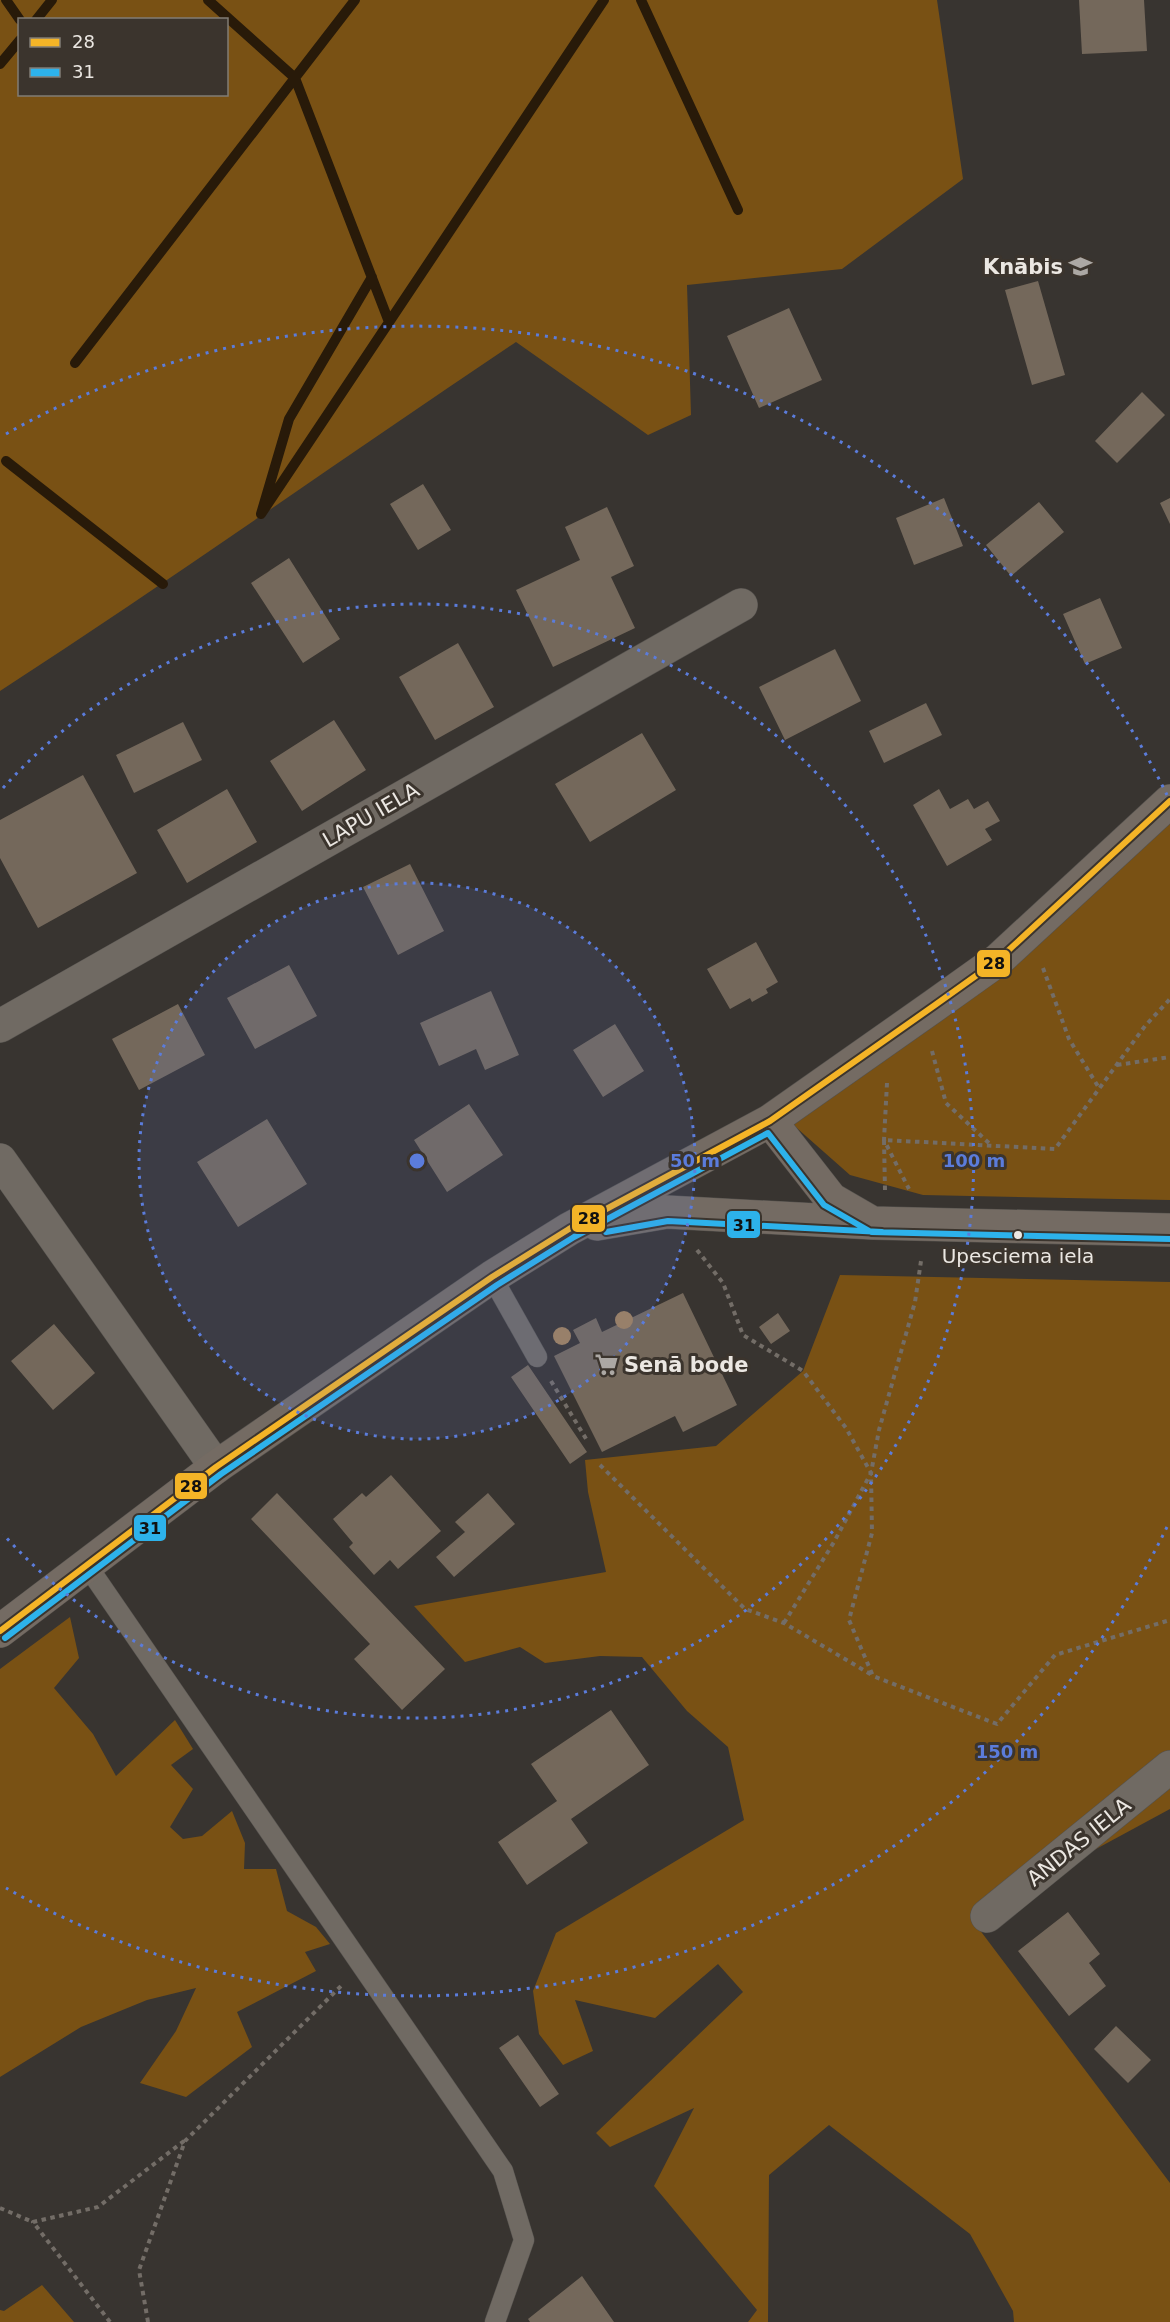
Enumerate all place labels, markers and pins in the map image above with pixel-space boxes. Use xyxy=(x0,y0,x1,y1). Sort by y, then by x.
school or university icon: Knābis xyxy=(1068,254,1094,280)
place label: Knābis xyxy=(983,255,1063,279)
centre of rings xyxy=(407,1151,427,1171)
marker: Upesciema iela xyxy=(1012,1229,1024,1241)
place label: Upesciema iela xyxy=(942,1244,1094,1268)
supermarket icon: Senā bode xyxy=(593,1352,619,1378)
place label: Senā bode xyxy=(624,1353,749,1377)

